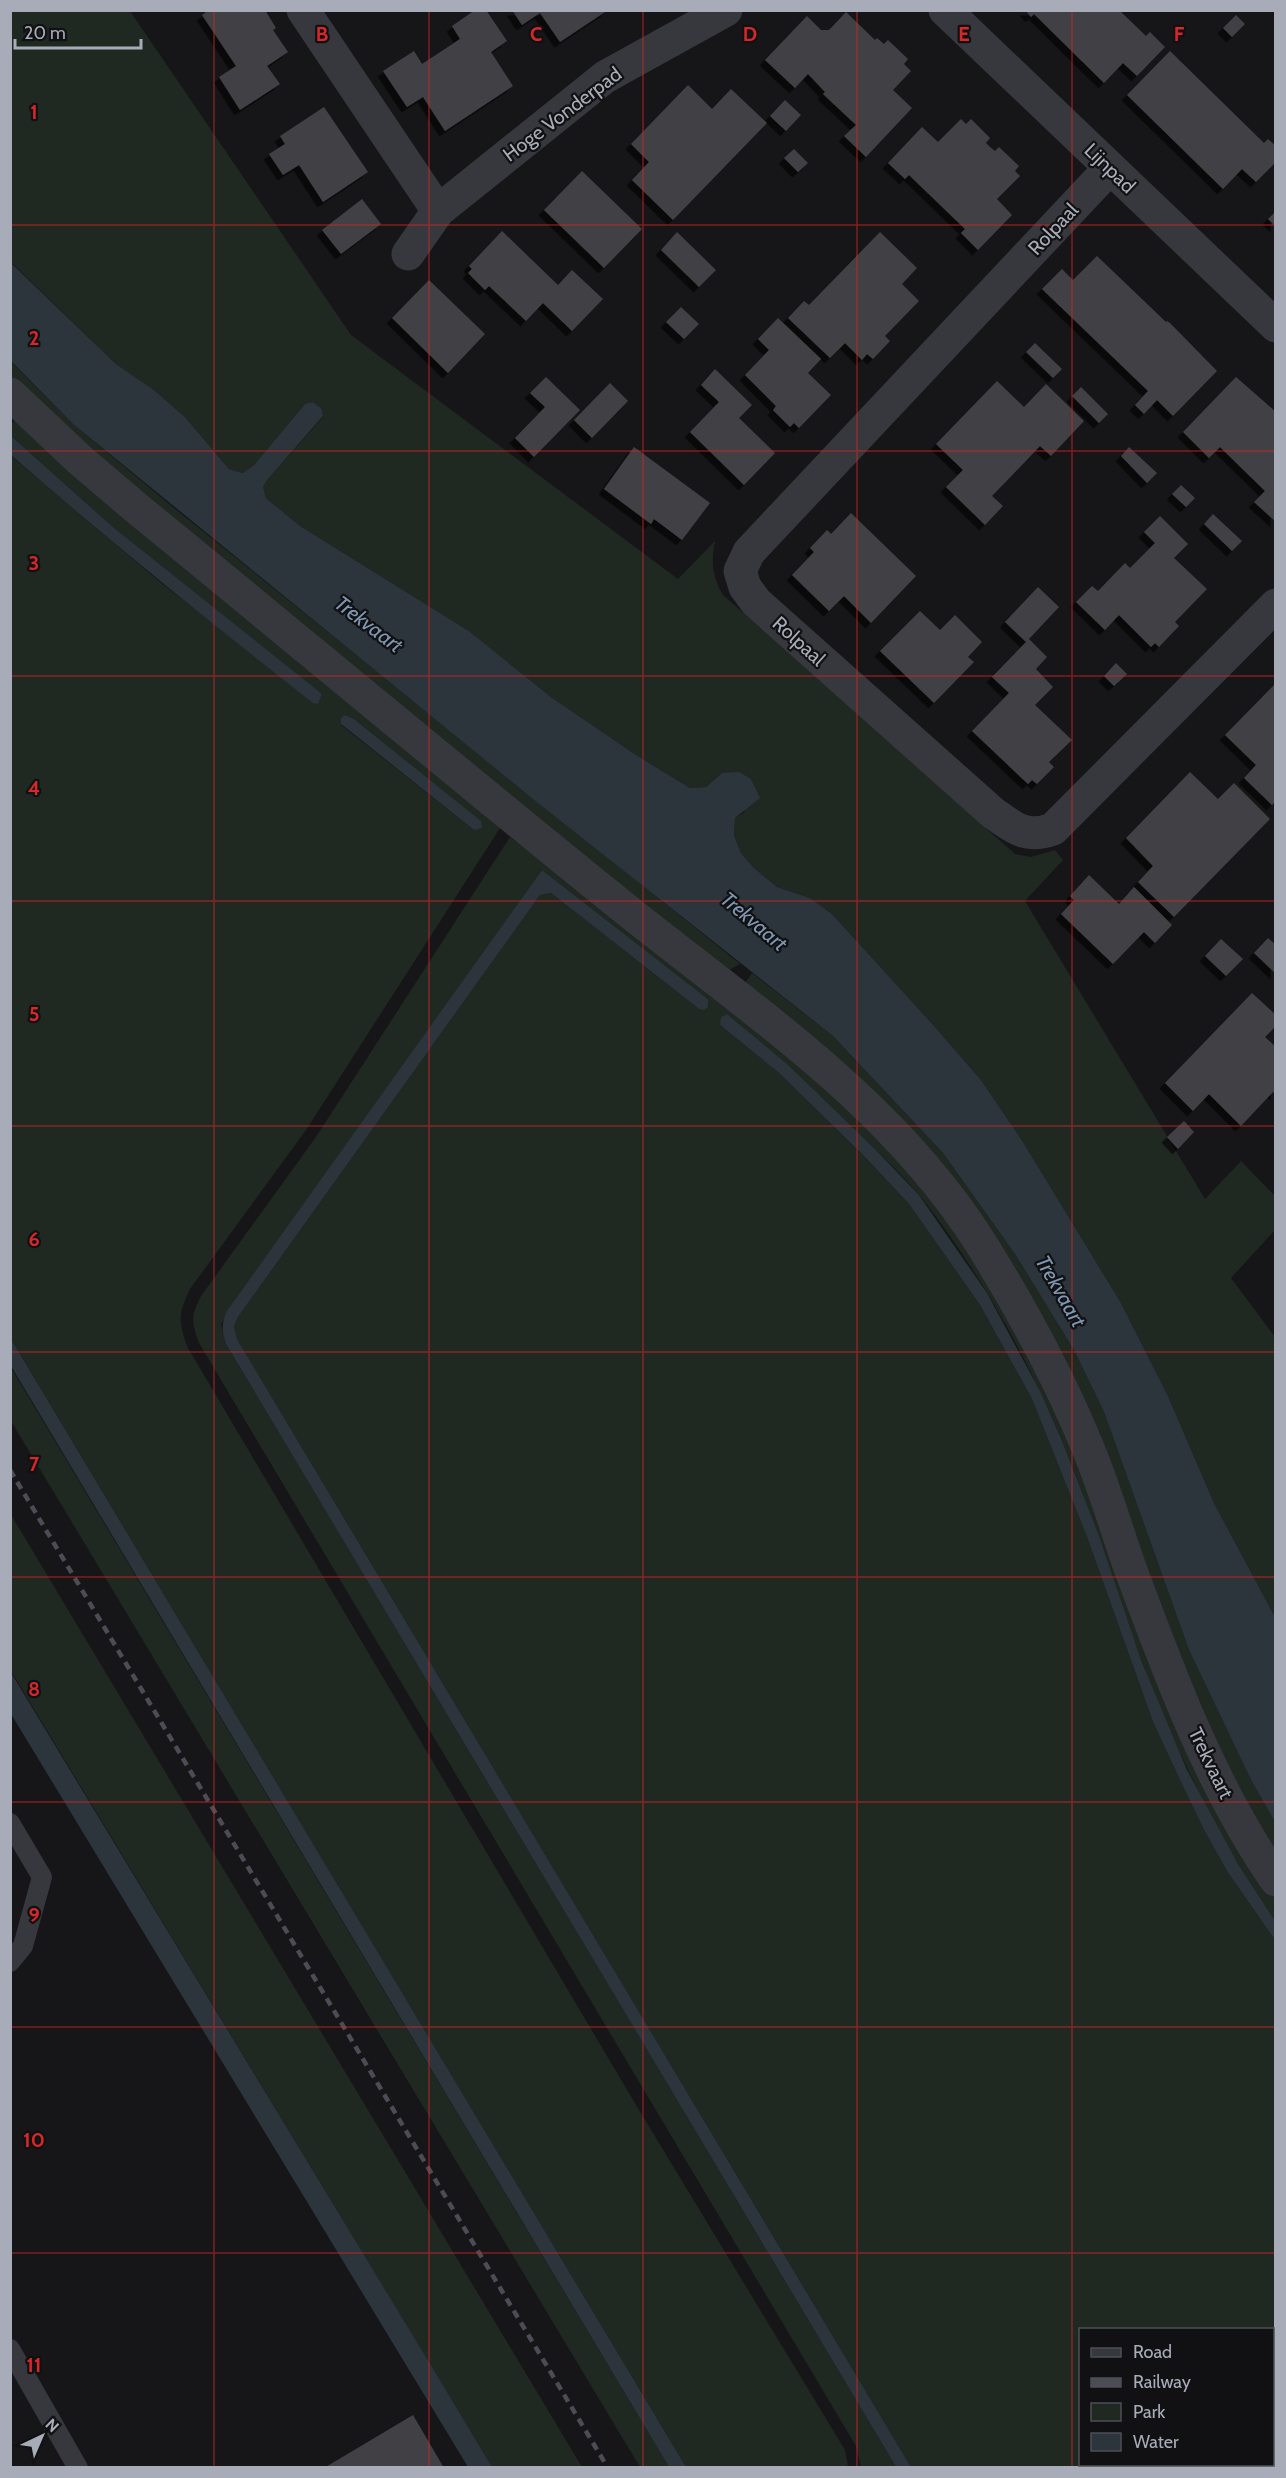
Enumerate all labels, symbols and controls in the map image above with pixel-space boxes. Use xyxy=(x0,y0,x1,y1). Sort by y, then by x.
scale bar xyxy=(15,12,141,50)
text: 20 m xyxy=(24,22,66,44)
text: B xyxy=(316,22,328,46)
text: C xyxy=(530,22,542,46)
text: D xyxy=(743,22,757,46)
text: E xyxy=(958,22,970,46)
text: F xyxy=(1174,22,1185,46)
street label: Hoge Vonderpad xyxy=(498,62,626,166)
text: 1 xyxy=(30,100,38,124)
street label: Lijnpad xyxy=(1080,138,1140,198)
street label: Rolpaal xyxy=(1023,198,1083,260)
text: 2 xyxy=(29,326,39,350)
text: 3 xyxy=(29,551,39,575)
water label: Trekvaart xyxy=(330,590,408,658)
street label: Rolpaal xyxy=(768,611,830,671)
text: 4 xyxy=(28,776,40,800)
water label: Trekvaart xyxy=(716,886,793,956)
text: 5 xyxy=(29,1002,39,1026)
text: 6 xyxy=(28,1227,40,1251)
water label: Trekvaart xyxy=(1030,1251,1092,1332)
text: 7 xyxy=(29,1452,40,1476)
text: 8 xyxy=(28,1677,40,1701)
street label: Trekvaart xyxy=(1184,1724,1239,1803)
text: 9 xyxy=(28,1903,40,1927)
text: 10 xyxy=(23,2128,45,2152)
legend xyxy=(1079,2328,1274,2466)
text: Road xyxy=(1133,2341,1172,2363)
text: 11 xyxy=(27,2353,41,2377)
text: Railway xyxy=(1133,2371,1191,2393)
text: Park xyxy=(1133,2401,1166,2423)
north arrow xyxy=(12,2406,72,2466)
text: N xyxy=(41,2415,63,2436)
text: Water xyxy=(1133,2431,1179,2453)

